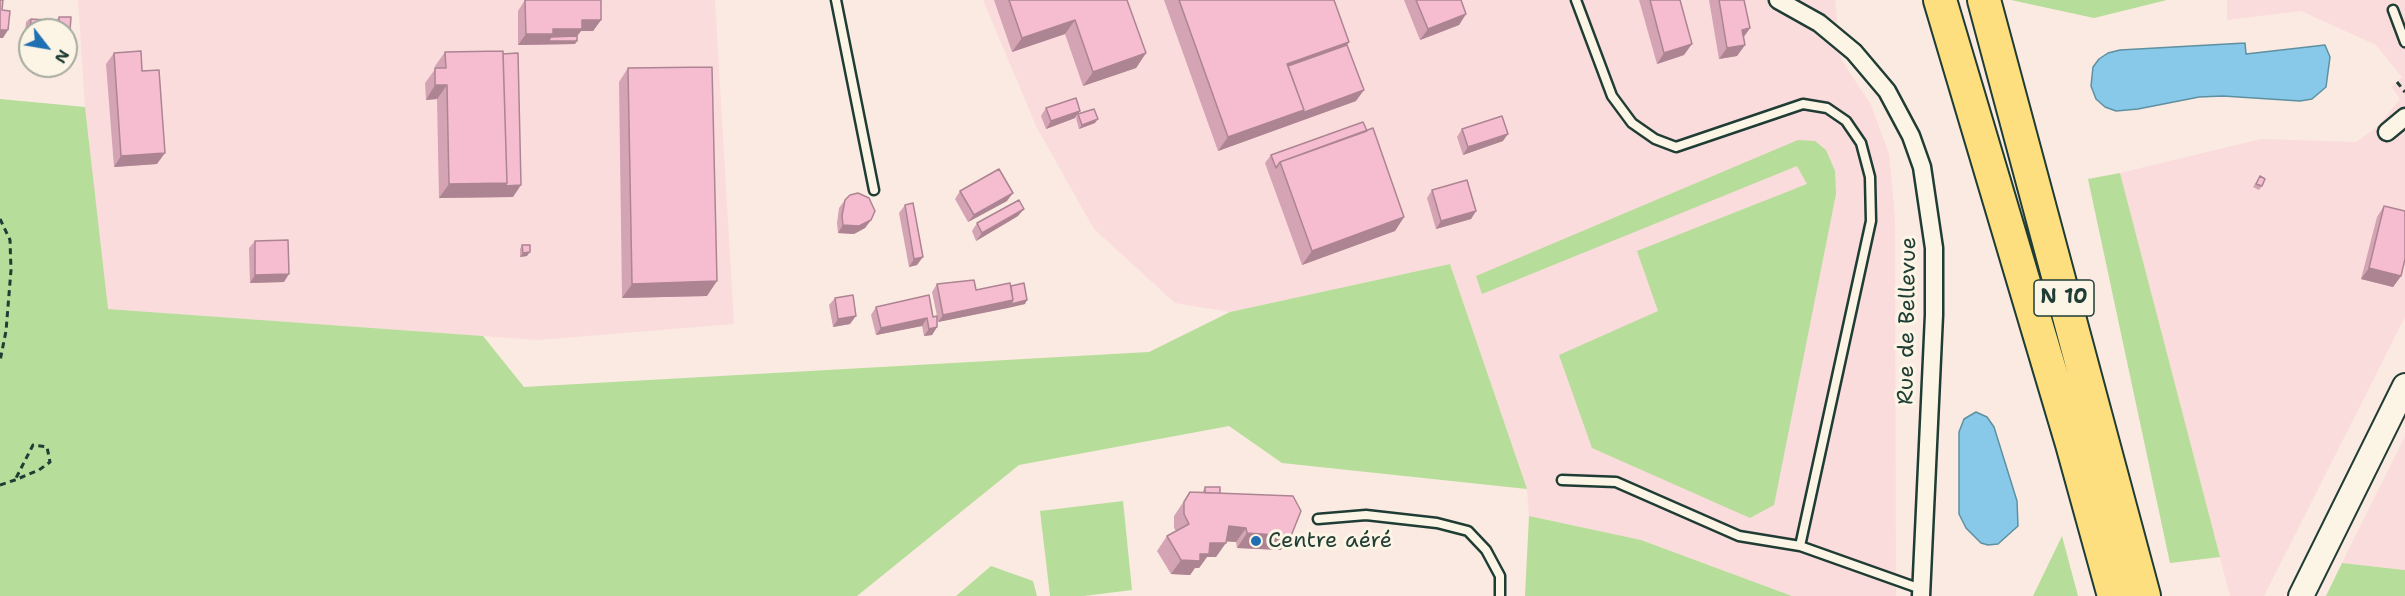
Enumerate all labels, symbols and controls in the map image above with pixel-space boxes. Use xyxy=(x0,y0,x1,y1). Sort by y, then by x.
north arrow xyxy=(18,18,78,78)
text: N xyxy=(50,46,74,67)
street label: Rue de Bellevue xyxy=(1893,237,1923,405)
road number: N 10 xyxy=(2034,280,2094,316)
place label: Centre aéré xyxy=(1268,528,1392,554)
marker: Centre aéré xyxy=(1249,534,1263,548)

